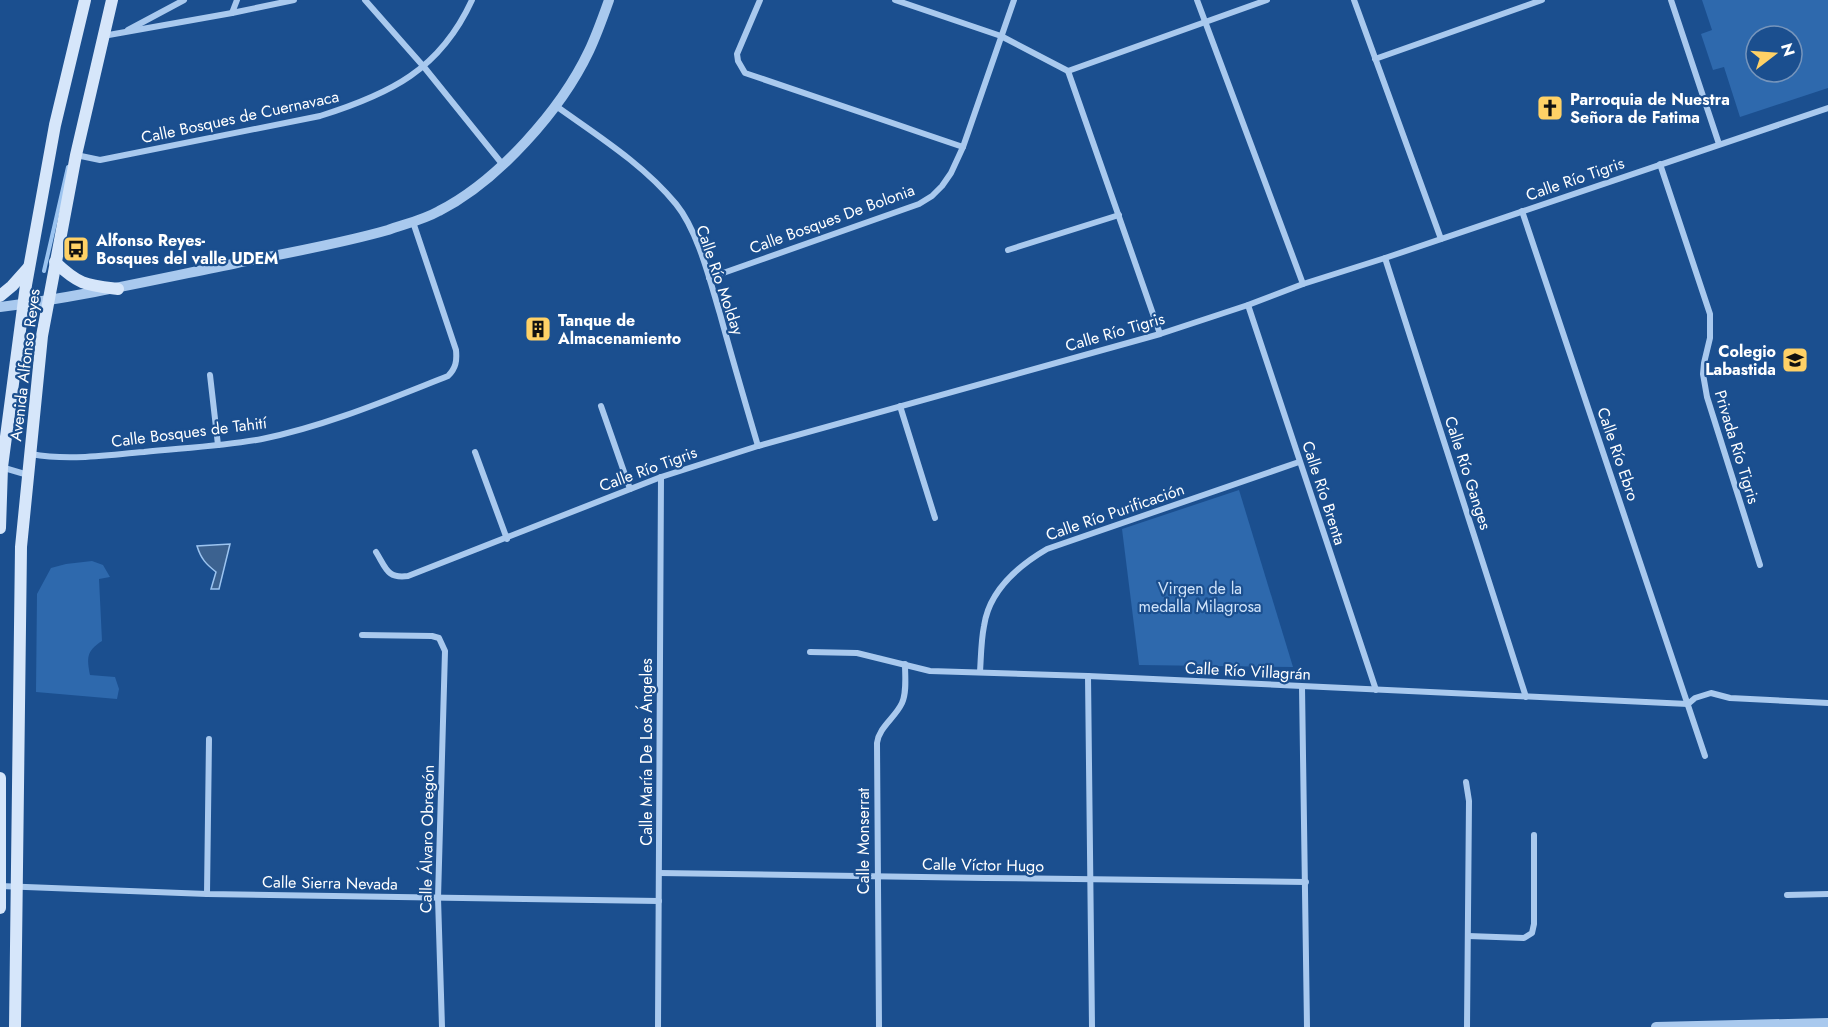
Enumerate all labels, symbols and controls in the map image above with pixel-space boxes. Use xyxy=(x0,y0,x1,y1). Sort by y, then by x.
north arrow xyxy=(1744,24,1804,84)
text: N xyxy=(1775,40,1801,59)
street label: Calle Bosques de Cuernavaca xyxy=(139,85,341,149)
place label: Parroquia de Nuestra Señora de Fatima xyxy=(1570,88,1730,129)
church icon: Parroquia de Nuestra Señora de Fatima xyxy=(1535,93,1565,123)
street label: Calle Río Tigris xyxy=(1523,151,1627,207)
street label: Calle Bosques De Bolonia xyxy=(746,178,918,260)
street label: Calle Río Molday xyxy=(690,222,750,339)
place label: Alfonso Reyes- Bosques del valle UDEM xyxy=(95,229,278,270)
bus stop icon: Alfonso Reyes- Bosques del valle UDEM xyxy=(61,234,91,264)
street label: Avenida Alfonso Reyes xyxy=(4,287,46,443)
street label: Calle Río Tigris xyxy=(1063,307,1167,357)
place label: Tanque de Almacenamiento xyxy=(557,309,681,350)
building icon: Tanque de Almacenamiento xyxy=(523,314,553,344)
place label: Colegio Labastida xyxy=(1705,340,1776,381)
school or university icon: Colegio Labastida xyxy=(1780,345,1810,375)
street label: Privada Río Tigris xyxy=(1709,387,1765,507)
street label: Calle Río Ebro xyxy=(1591,404,1645,504)
street label: Calle Bosques de Tahití xyxy=(110,411,269,453)
street label: Calle Río Ganges xyxy=(1439,413,1497,533)
street label: Calle Río Brenta xyxy=(1296,438,1352,548)
street label: Calle Río Tigris xyxy=(596,441,700,497)
street label: Calle Río Purificación xyxy=(1043,477,1187,547)
park label: Virgen de la medalla Milagrosa xyxy=(1138,577,1262,618)
street label: Calle Río Villagrán xyxy=(1184,656,1312,686)
street label: Calle María De Los Ángeles xyxy=(635,658,658,846)
street label: Calle Álvaro Obregón xyxy=(414,765,440,913)
street label: Calle Monserrat xyxy=(852,788,875,894)
street label: Calle Víctor Hugo xyxy=(922,852,1044,878)
street label: Calle Sierra Nevada xyxy=(262,870,398,896)

